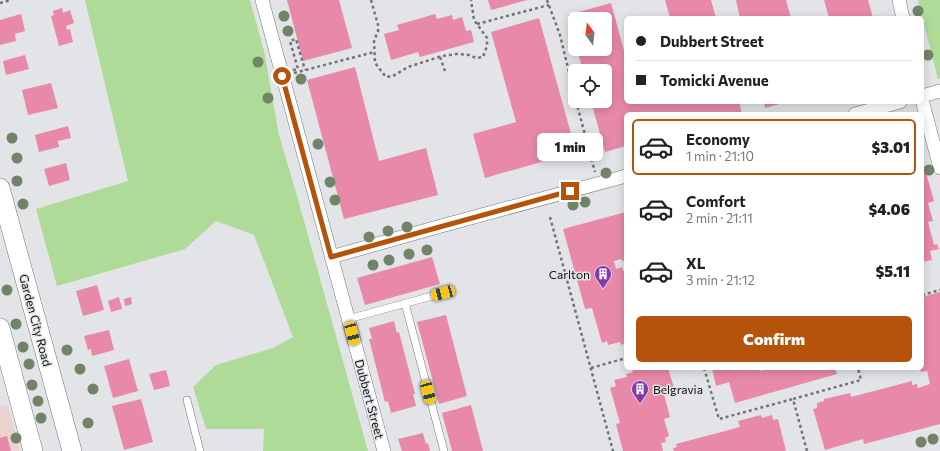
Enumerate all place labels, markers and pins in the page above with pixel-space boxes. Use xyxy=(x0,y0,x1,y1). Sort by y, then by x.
building icon: Carlton xyxy=(593,264,613,289)
place label: Carlton xyxy=(549,267,590,281)
building icon: Belgravia xyxy=(630,379,650,404)
place label: Belgravia xyxy=(653,382,703,396)

